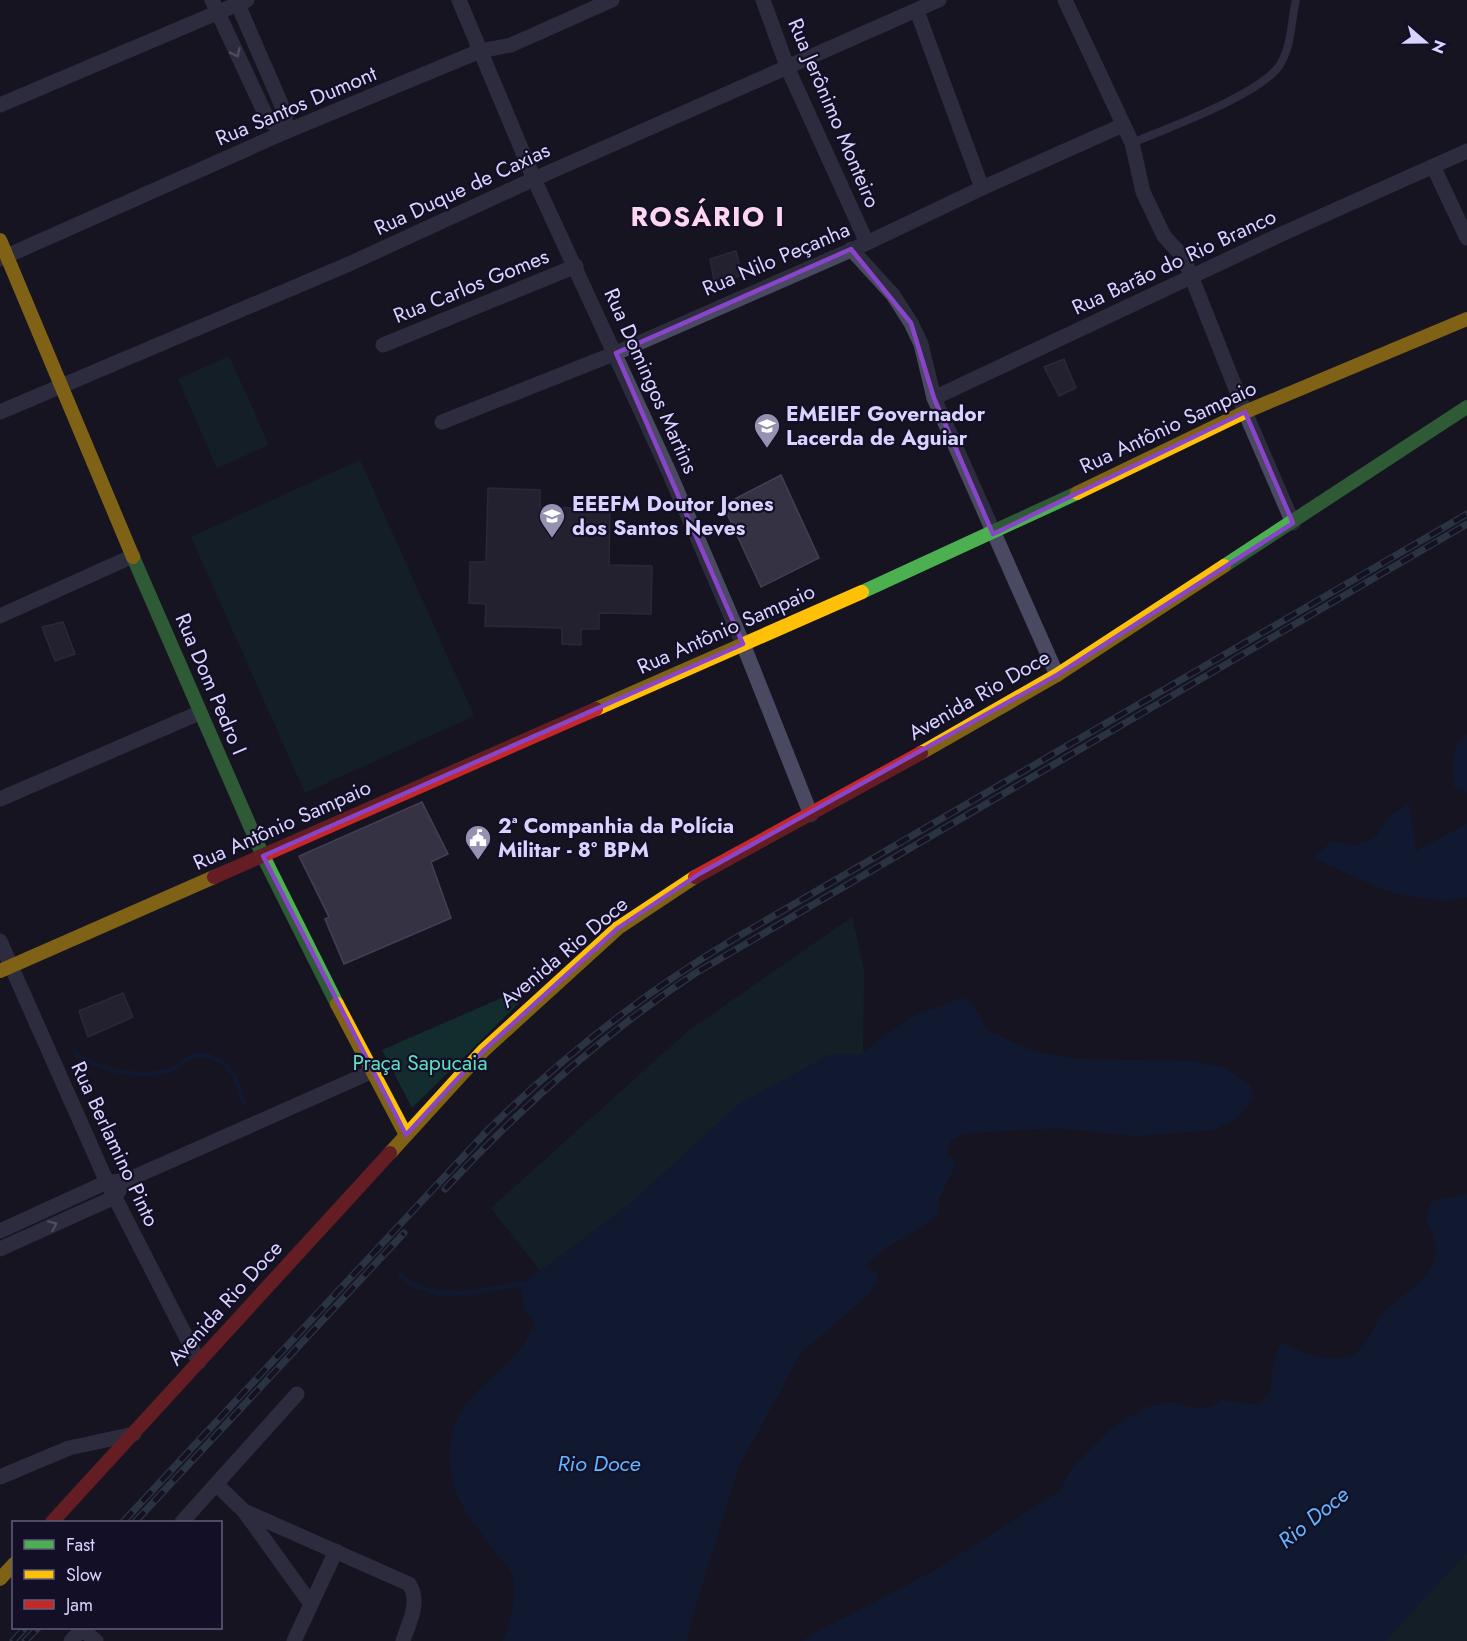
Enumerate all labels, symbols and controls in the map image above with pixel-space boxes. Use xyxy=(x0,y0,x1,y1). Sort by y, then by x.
north arrow xyxy=(1395,12,1455,72)
street label: Rua Jerônimo Monteiro xyxy=(780,14,888,212)
text: N xyxy=(1426,37,1452,57)
one-way arrow xyxy=(229,47,241,58)
street label: Rua Santos Dumont xyxy=(211,59,381,153)
street label: Rua Duque de Caxias xyxy=(369,135,555,243)
district label: ROSÁRIO I xyxy=(631,197,785,236)
street label: Rua Barão do Rio Branco xyxy=(1067,201,1281,323)
street label: Rua Nilo Peçanha xyxy=(698,214,854,304)
street label: Rua Carlos Gomes xyxy=(389,241,553,331)
street label: Rua Domingos Martins xyxy=(597,283,705,479)
street label: Rua Antônio Sampaio xyxy=(1075,373,1261,481)
place label: EMEIEF Governador Lacerda de Aguiar xyxy=(786,399,986,453)
school or university icon: EMEIEF Governador Lacerda de Aguiar xyxy=(752,411,782,449)
place label: EEEFM Doutor Jones dos Santos Neves xyxy=(572,489,774,543)
school or university icon: EEEFM Doutor Jones dos Santos Neves xyxy=(537,501,567,539)
street label: Rua Antônio Sampaio xyxy=(632,576,820,682)
street label: Rua Dom Pedro I xyxy=(168,609,254,759)
street label: Avenida Rio Doce xyxy=(903,642,1056,748)
street label: Rua Antônio Sampaio xyxy=(188,772,376,878)
place label: 2ª Companhia da Polícia Militar - 8º BPM xyxy=(498,811,734,865)
public building icon: 2ª Companhia da Polícia Militar - 8º BPM xyxy=(463,823,493,861)
street label: Avenida Rio Doce xyxy=(493,889,635,1015)
park label: Praça Sapucaia xyxy=(352,1048,488,1078)
street label: Rua Berlamino Pinto xyxy=(64,1057,166,1231)
one-way arrow xyxy=(47,1220,58,1232)
street label: Avenida Rio Doce xyxy=(161,1234,289,1372)
water label: Rio Doce xyxy=(557,1447,641,1479)
water label: Rio Doce xyxy=(1271,1478,1355,1556)
legend xyxy=(12,1521,222,1629)
text: Fast xyxy=(66,1532,95,1558)
text: Slow xyxy=(66,1562,103,1588)
text: Jam xyxy=(64,1592,93,1618)

